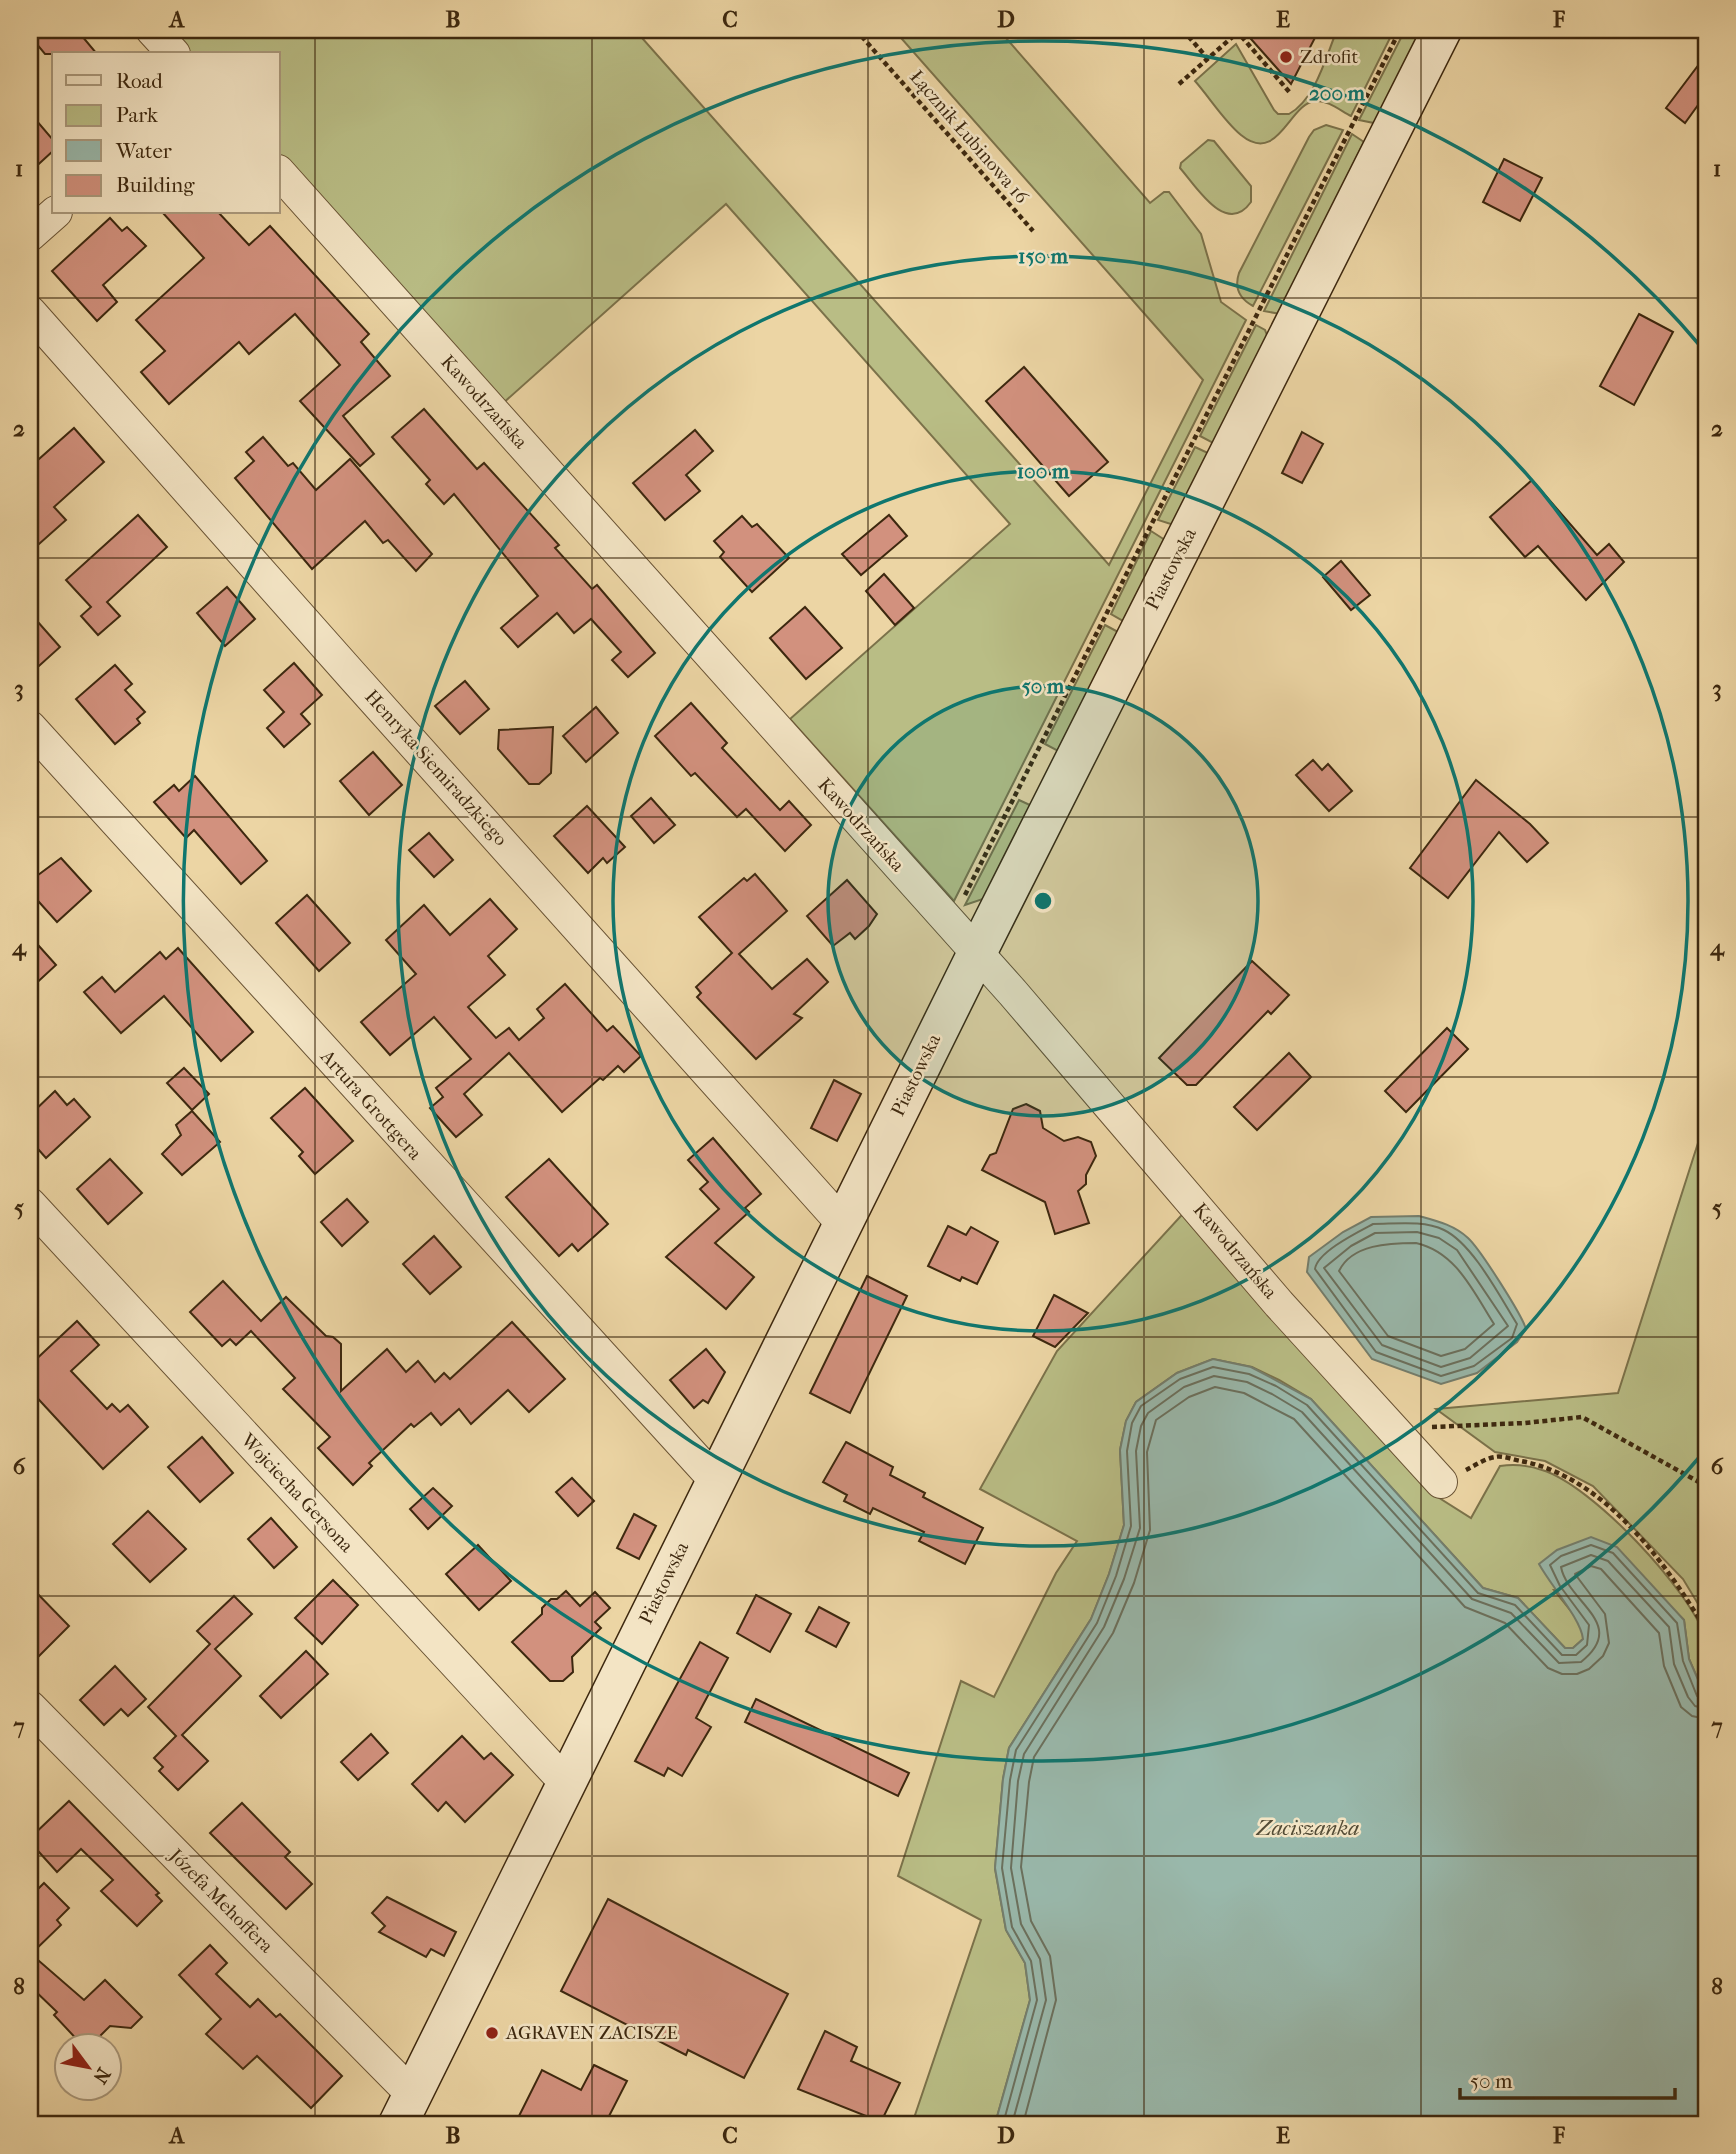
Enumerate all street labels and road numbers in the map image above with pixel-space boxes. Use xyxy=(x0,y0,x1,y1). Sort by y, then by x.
street label: Łącznik Łubinowa 16 xyxy=(905,66,1033,209)
street label: Kawodrzańska xyxy=(436,351,532,453)
street label: Piastowska xyxy=(1141,524,1201,613)
street label: Henryka Siemiradzkiego xyxy=(360,686,512,851)
street label: Kawodrzańska xyxy=(813,774,909,876)
street label: Piastowska xyxy=(887,1030,945,1120)
street label: Artura Grottgera xyxy=(315,1045,426,1165)
street label: Kawodrzańska xyxy=(1189,1199,1281,1303)
street label: Wojciecha Gersona xyxy=(236,1428,358,1557)
street label: Piastowska xyxy=(635,1538,693,1628)
street label: Józefa Mehoffera xyxy=(163,1843,278,1958)

